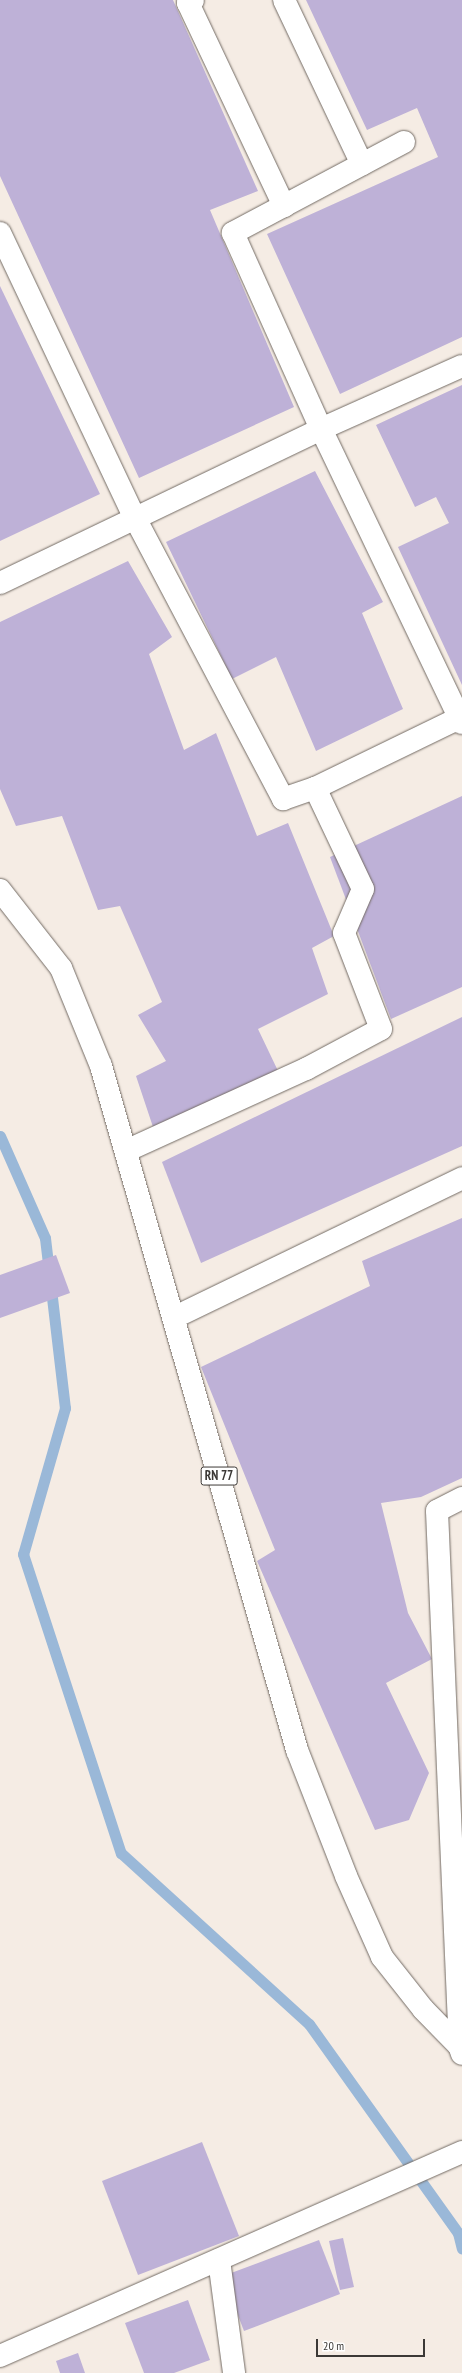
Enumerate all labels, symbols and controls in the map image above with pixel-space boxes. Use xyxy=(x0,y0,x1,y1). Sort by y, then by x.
road number: RN 77 xyxy=(200,1465,238,1487)
scale bar xyxy=(318,2331,427,2357)
text: 20 m xyxy=(323,2338,344,2353)

